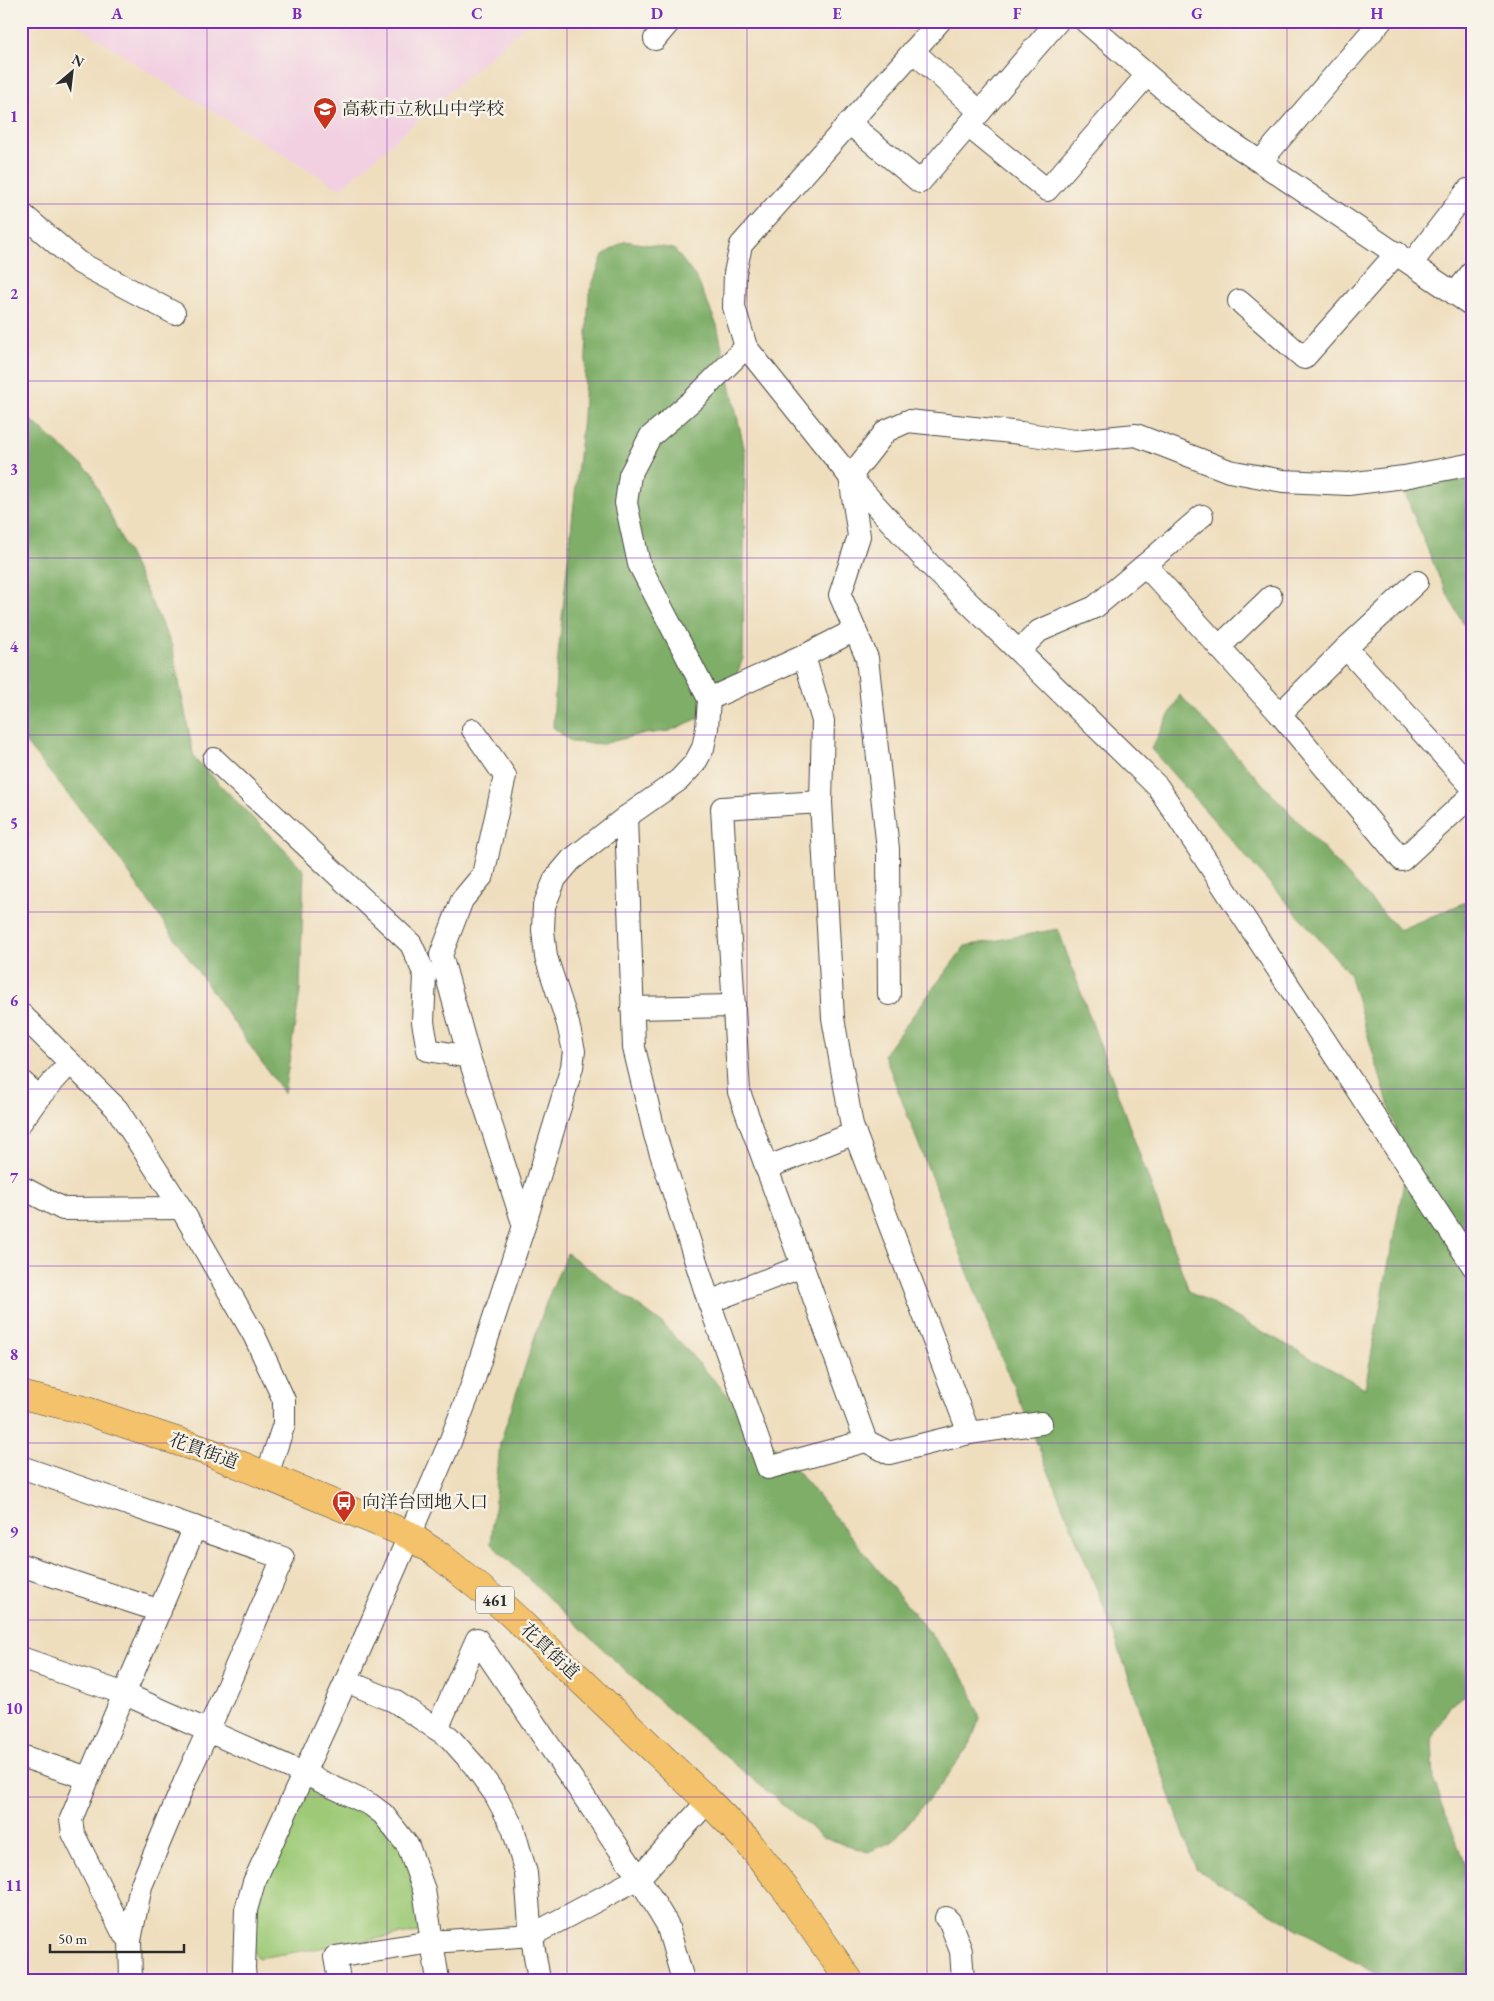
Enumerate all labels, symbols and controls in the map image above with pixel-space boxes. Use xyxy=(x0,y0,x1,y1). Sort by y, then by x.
text: A xyxy=(110,3,123,24)
text: B xyxy=(292,3,302,24)
text: C xyxy=(471,3,483,24)
text: D xyxy=(651,3,663,24)
text: E xyxy=(832,3,842,24)
text: F xyxy=(1013,3,1022,24)
text: G xyxy=(1191,3,1203,24)
text: H xyxy=(1371,3,1384,24)
north arrow xyxy=(48,48,98,98)
text: N xyxy=(69,50,88,71)
school or university icon: 高萩市立秋山中学校 xyxy=(312,96,338,130)
place label: 高萩市立秋山中学校 xyxy=(342,97,504,120)
text: 1 xyxy=(10,106,18,127)
text: 2 xyxy=(10,283,19,304)
text: 3 xyxy=(10,459,18,480)
text: 4 xyxy=(10,636,19,657)
text: 5 xyxy=(10,813,18,834)
text: 6 xyxy=(10,990,19,1011)
text: 7 xyxy=(10,1167,19,1188)
text: 8 xyxy=(10,1344,18,1365)
street label: 花貫街道 xyxy=(166,1427,242,1474)
bus stop icon: 向洋台団地入口 xyxy=(331,1489,357,1523)
place label: 向洋台団地入口 xyxy=(362,1490,488,1513)
text: 9 xyxy=(10,1521,19,1542)
road number: 461 xyxy=(476,1586,514,1614)
street label: 花貫街道 xyxy=(516,1618,585,1684)
text: 10 xyxy=(6,1698,23,1719)
text: 11 xyxy=(6,1875,22,1896)
scale bar xyxy=(50,1921,184,1953)
text: 50 m xyxy=(58,1929,87,1948)

